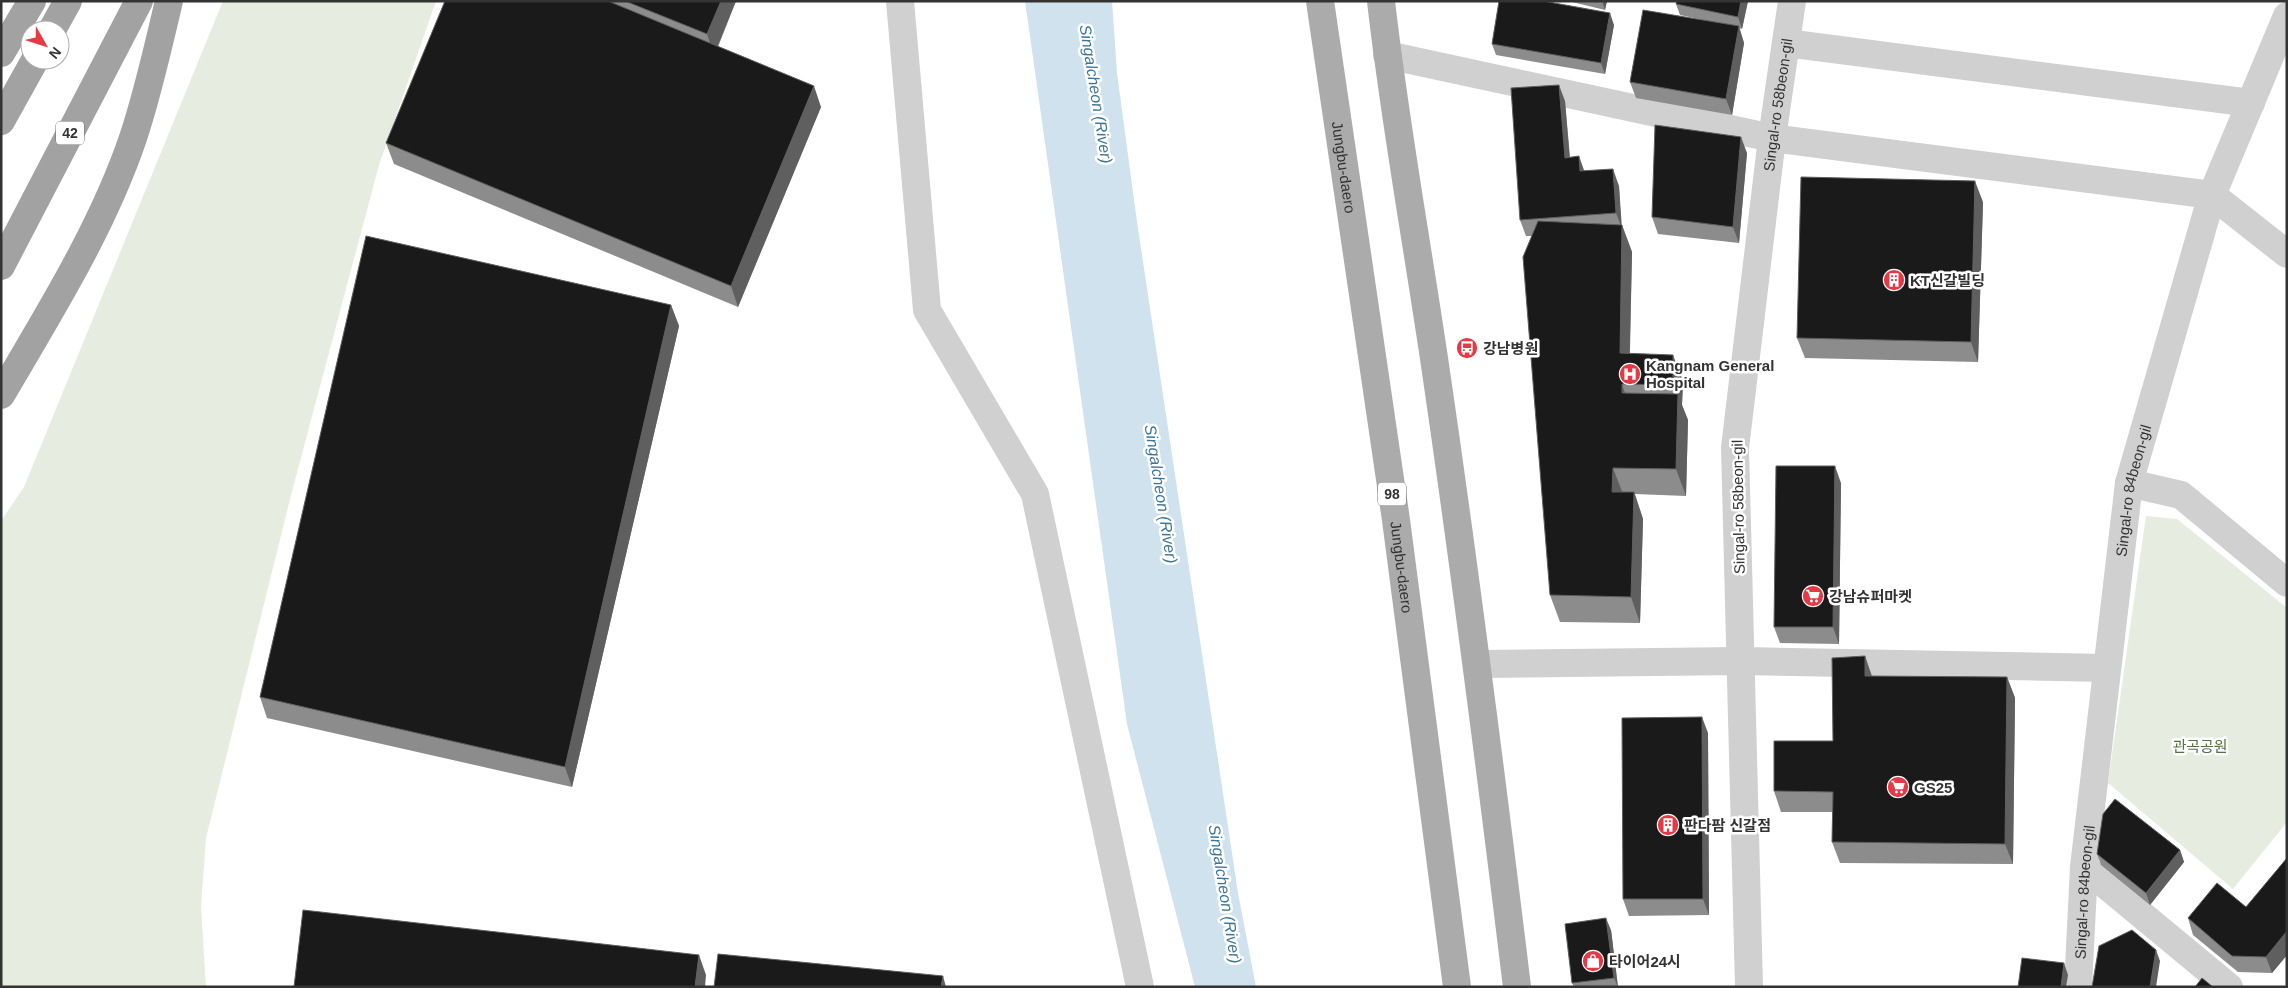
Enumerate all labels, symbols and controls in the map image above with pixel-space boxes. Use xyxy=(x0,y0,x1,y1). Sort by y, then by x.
north arrow xyxy=(20,20,70,70)
water label: Singalcheon (River) xyxy=(1077,23,1115,165)
street label: Singal-ro 58beon-gil xyxy=(1760,37,1795,172)
text: N xyxy=(46,44,65,62)
street label: Jungbu-daero xyxy=(1329,120,1359,214)
road number: 42 xyxy=(56,122,84,144)
building icon: KT신갈빌딩 xyxy=(1882,268,1906,292)
place label: KT신갈빌딩 xyxy=(1910,272,1985,289)
bus stop icon: 강남병원 xyxy=(1455,336,1479,360)
place label: 강남병원 xyxy=(1483,340,1538,357)
place label: Kangnam General Hospital xyxy=(1646,357,1774,391)
hospital icon: Kangnam General Hospital xyxy=(1618,362,1642,386)
water label: Singalcheon (River) xyxy=(1142,423,1180,565)
street label: Singal-ro 84beon-gil xyxy=(2112,423,2154,557)
street label: Singal-ro 58beon-gil xyxy=(1728,440,1748,574)
road number: 98 xyxy=(1378,482,1406,506)
street label: Jungbu-daero xyxy=(1388,520,1417,614)
supermarket icon: 강남슈퍼마켓 xyxy=(1801,584,1825,608)
place label: 강남슈퍼마켓 xyxy=(1829,588,1912,605)
park label: 관곡공원 xyxy=(2172,738,2228,755)
supermarket icon: GS25 xyxy=(1886,775,1910,799)
place label: GS25 xyxy=(1914,779,1952,796)
building icon: 판다팜 신갈점 xyxy=(1656,813,1680,837)
place label: 판다팜 신갈점 xyxy=(1684,817,1771,834)
water label: Singalcheon (River) xyxy=(1206,823,1244,965)
street label: Singal-ro 84beon-gil xyxy=(2071,824,2097,960)
shop icon: 타이어24시 xyxy=(1581,949,1605,973)
place label: 타이어24시 xyxy=(1609,953,1681,970)

